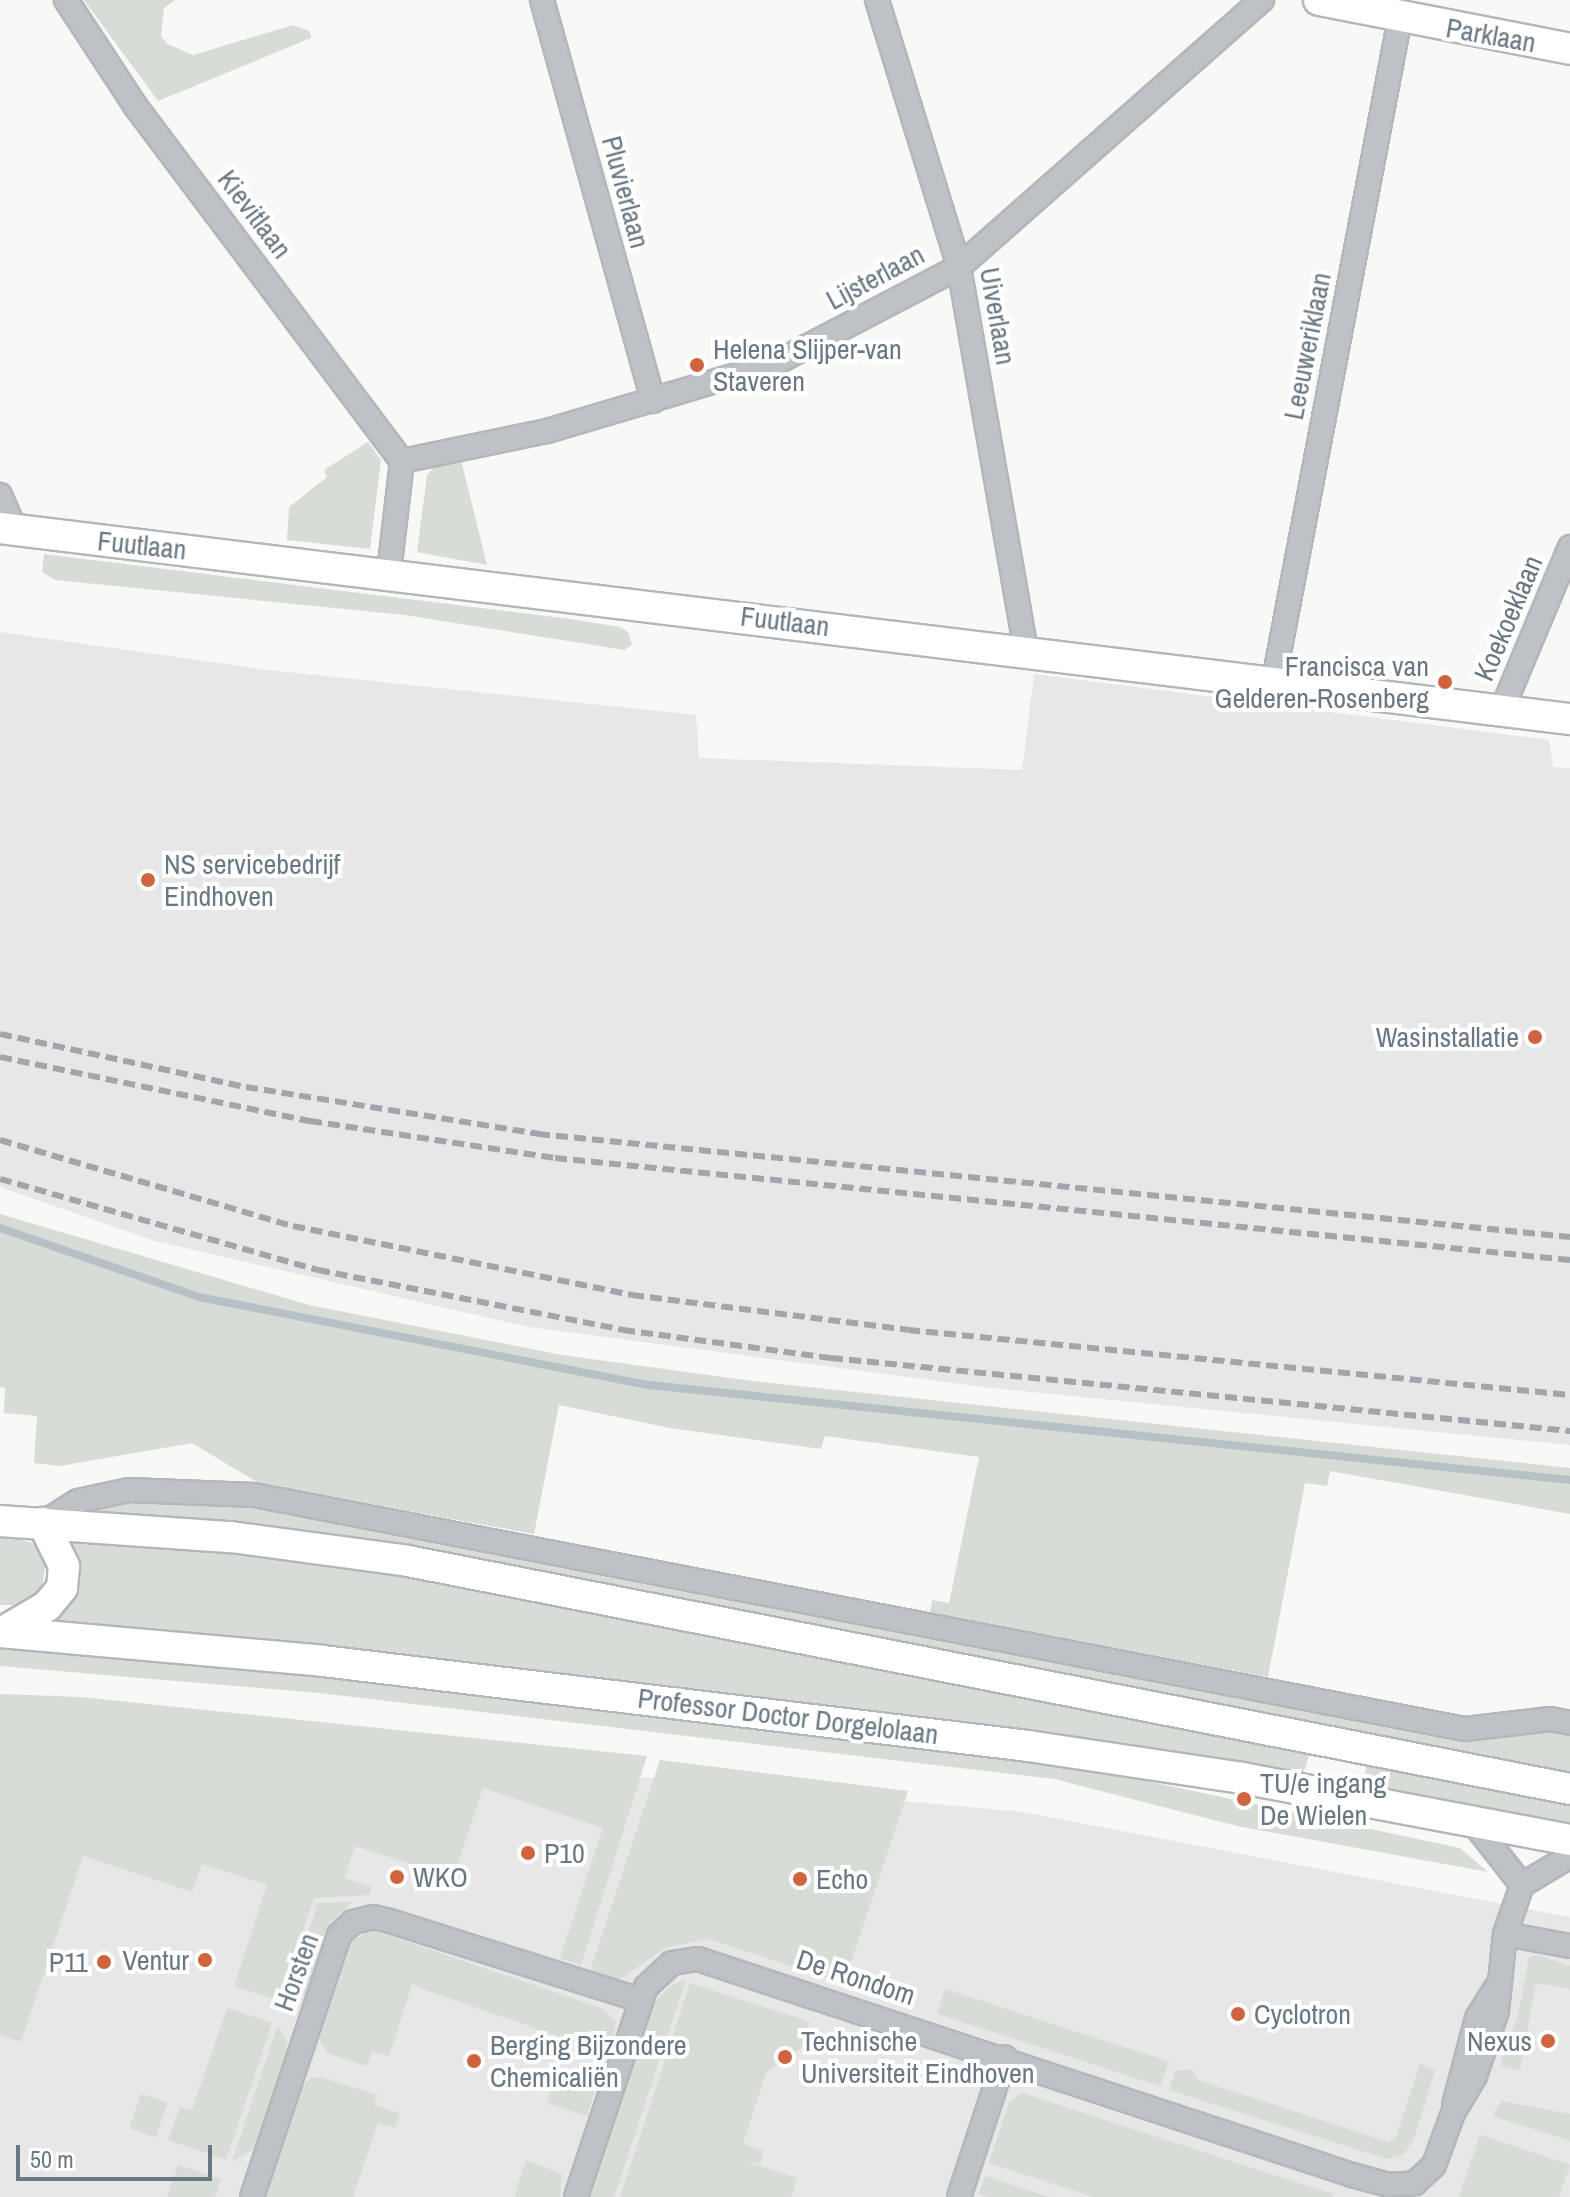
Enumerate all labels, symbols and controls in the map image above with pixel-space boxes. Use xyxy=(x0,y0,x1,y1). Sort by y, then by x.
street label: Parklaan xyxy=(1443,11,1539,59)
street label: Pluvierlaan xyxy=(595,132,657,252)
street label: Kievitlaan xyxy=(211,163,299,265)
street label: Lijsterlaan xyxy=(820,237,930,317)
street label: Uiverlaan xyxy=(973,265,1023,367)
street label: Leeuweriklaan xyxy=(1276,270,1338,422)
place label: Helena Slijper-van Staveren xyxy=(713,332,902,398)
marker: Helena Slijper-van Staveren xyxy=(688,356,706,374)
street label: Fuutlaan xyxy=(96,524,188,566)
street label: Koekoeklaan xyxy=(1467,550,1549,686)
street label: Fuutlaan xyxy=(739,599,831,643)
place label: Francisca van Gelderen-Rosenberg xyxy=(1215,649,1429,715)
marker: Francisca van Gelderen-Rosenberg xyxy=(1436,673,1454,691)
place label: NS servicebedrijf Eindhoven xyxy=(164,847,340,913)
marker: NS servicebedrijf Eindhoven xyxy=(139,871,157,889)
place label: Wasinstallatie xyxy=(1376,1020,1519,1054)
marker: Wasinstallatie xyxy=(1526,1028,1544,1046)
street label: Professor Doctor Dorgelolaan xyxy=(636,1681,940,1751)
place label: TU/e ingang De Wielen xyxy=(1260,1766,1386,1832)
marker: TU/e ingang De Wielen xyxy=(1235,1790,1253,1808)
place label: P10 xyxy=(544,1836,585,1870)
marker: P10 xyxy=(519,1844,537,1862)
place label: WKO xyxy=(413,1860,468,1894)
place label: Echo xyxy=(816,1862,868,1896)
marker: WKO xyxy=(388,1868,406,1886)
marker: Echo xyxy=(791,1870,809,1888)
street label: Horsten xyxy=(266,1928,326,2016)
street label: De Rondom xyxy=(793,1942,919,2012)
place label: Ventur xyxy=(123,1943,189,1977)
place label: P11 xyxy=(49,1945,88,1979)
marker: Ventur xyxy=(196,1951,214,1969)
marker: P11 xyxy=(95,1953,113,1971)
place label: Cyclotron xyxy=(1254,1997,1351,2031)
marker: Cyclotron xyxy=(1229,2005,1247,2023)
place label: Technische Universiteit Eindhoven xyxy=(801,2024,1035,2090)
place label: Nexus xyxy=(1467,2024,1532,2058)
place label: Berging Bijzondere Chemicaliën xyxy=(490,2028,687,2094)
marker: Nexus xyxy=(1539,2032,1557,2050)
marker: Technische Universiteit Eindhoven xyxy=(776,2048,794,2066)
marker: Berging Bijzondere Chemicaliën xyxy=(465,2052,483,2070)
scale bar xyxy=(20,2129,216,2179)
text: 50 m xyxy=(30,2143,74,2175)

